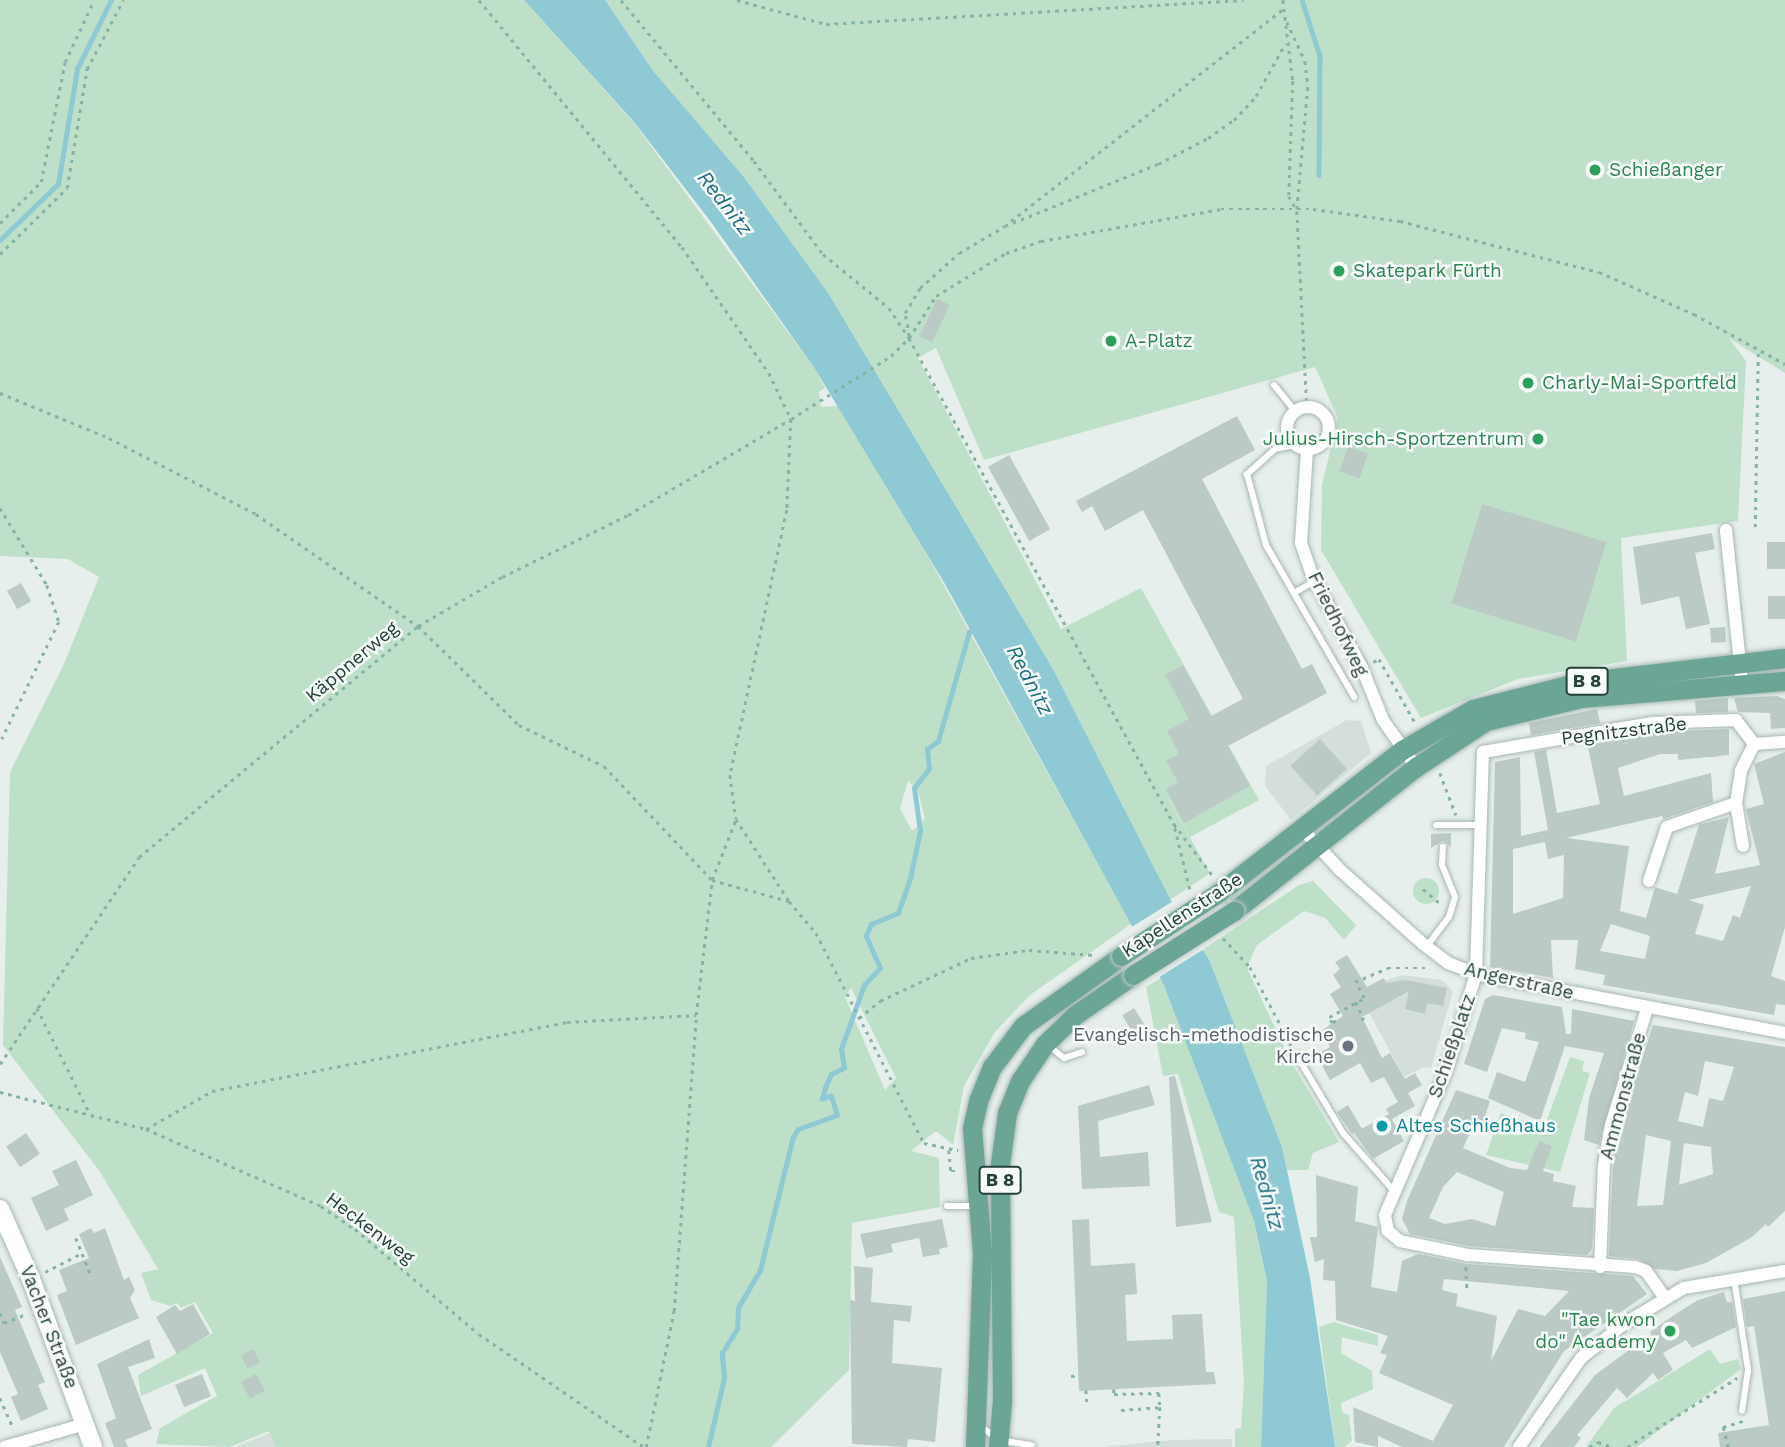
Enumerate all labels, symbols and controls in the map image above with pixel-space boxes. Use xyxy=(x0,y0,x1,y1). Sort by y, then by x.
place label: Schießanger xyxy=(1609,159,1723,181)
marker: Schießanger xyxy=(1587,162,1603,178)
water label: Rednitz xyxy=(692,166,758,240)
place label: Skatepark Fürth xyxy=(1353,260,1502,282)
marker: Skatepark Fürth xyxy=(1331,263,1347,279)
place label: A-Platz xyxy=(1125,330,1193,352)
marker: A-Platz xyxy=(1103,333,1119,349)
place label: Charly-Mai-Sportfeld xyxy=(1542,372,1737,394)
marker: Charly-Mai-Sportfeld xyxy=(1520,375,1536,391)
place label: Julius-Hirsch-Sportzentrum xyxy=(1263,428,1524,450)
marker: Julius-Hirsch-Sportzentrum xyxy=(1530,431,1546,447)
street label: Friedhofweg xyxy=(1303,568,1373,680)
street label: Käppnerweg xyxy=(301,617,403,707)
water label: Rednitz xyxy=(1001,641,1059,719)
road number: B 8 xyxy=(1564,666,1610,696)
street label: Pegnitzstraße xyxy=(1560,712,1688,750)
street label: Kapellenstraße xyxy=(1117,868,1247,962)
street label: Angerstraße xyxy=(1462,957,1576,1005)
street label: Schießplatz xyxy=(1424,991,1480,1101)
place label: Evangelisch-methodistische Kirche xyxy=(1073,1024,1334,1068)
street label: Ammonstraße xyxy=(1595,1030,1651,1162)
marker: Evangelisch-methodistische Kirche xyxy=(1340,1038,1356,1054)
place label: Altes Schießhaus xyxy=(1396,1115,1556,1137)
marker: Altes Schießhaus xyxy=(1374,1118,1390,1134)
water label: Rednitz xyxy=(1245,1153,1289,1233)
road number: B 8 xyxy=(977,1166,1023,1195)
street label: Heckenweg xyxy=(321,1187,419,1269)
street label: Vacher Straße xyxy=(15,1262,83,1392)
place label: "Tae kwon do" Academy xyxy=(1535,1309,1656,1353)
marker: "Tae kwon do" Academy xyxy=(1662,1323,1678,1339)

